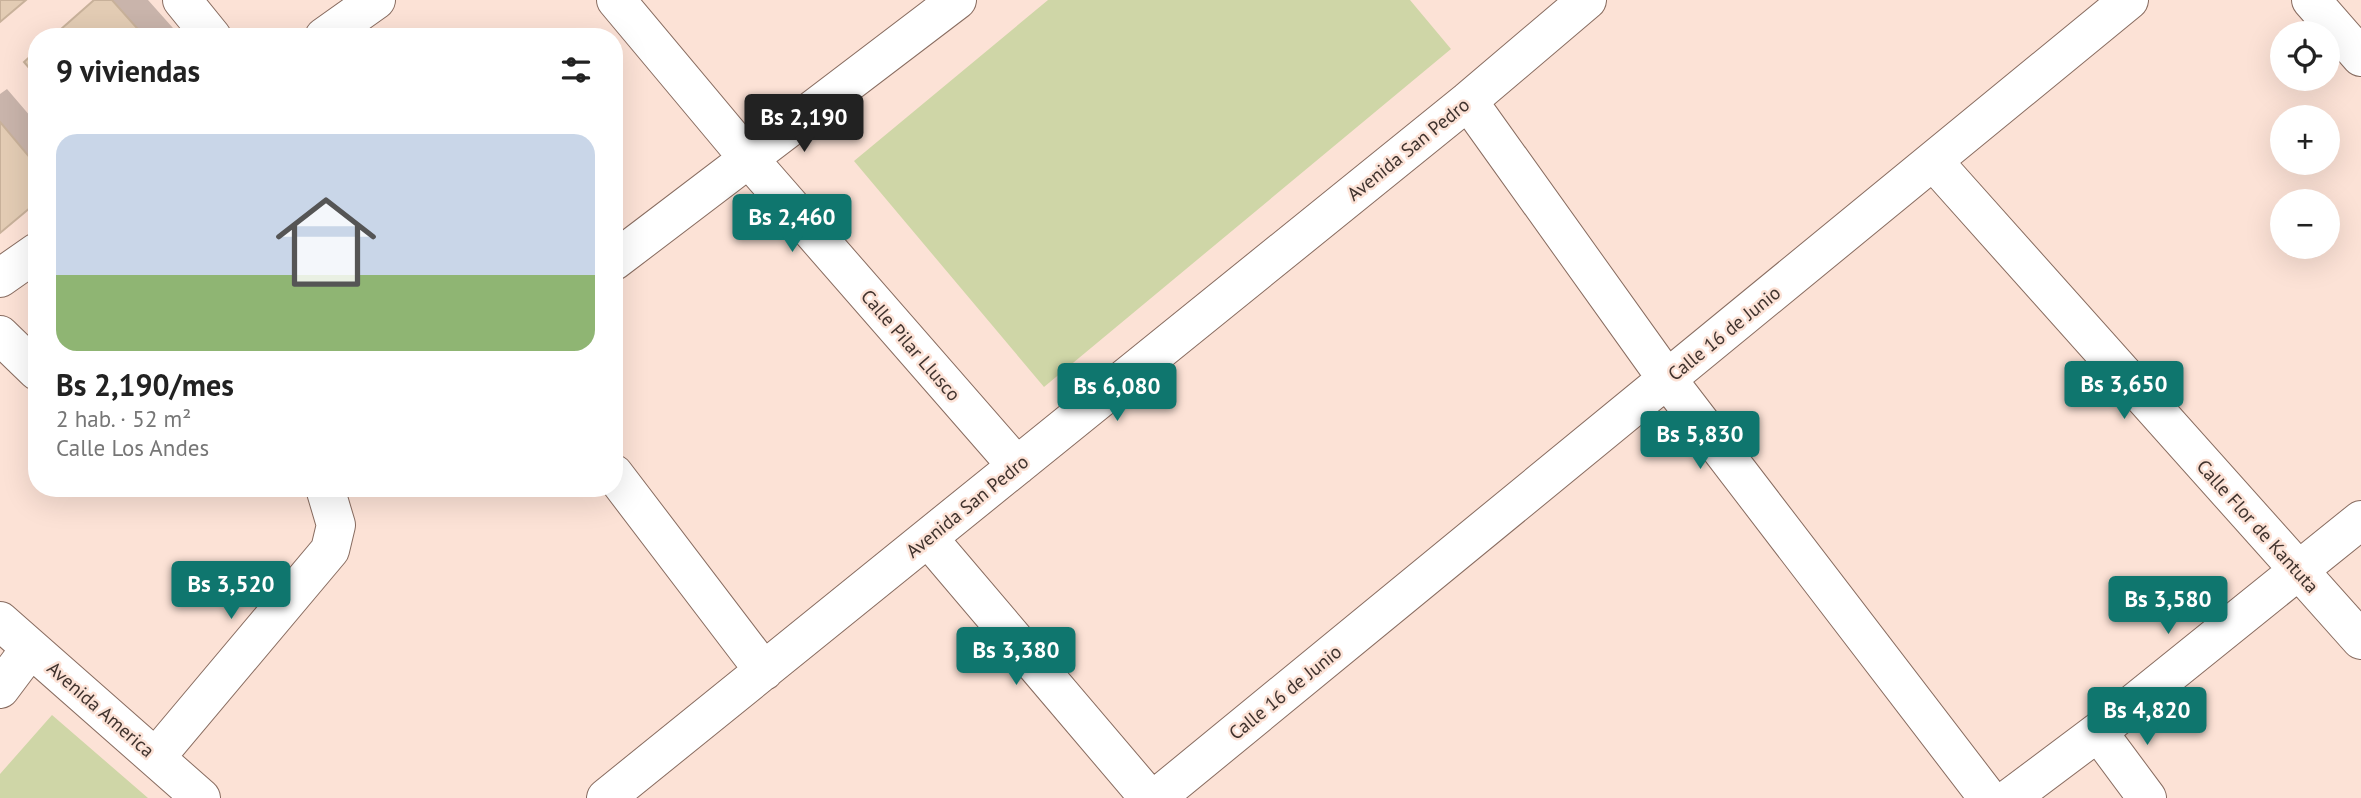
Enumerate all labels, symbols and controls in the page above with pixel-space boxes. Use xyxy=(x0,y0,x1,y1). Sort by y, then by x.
map controls xyxy=(2270,21,2340,259)
button: locate xyxy=(2270,21,2340,91)
text: 9 viviendas xyxy=(56,51,200,90)
icon: filters xyxy=(557,51,595,89)
street label: Avenida San Pedro xyxy=(1342,92,1474,206)
pin: Bs 2,190 xyxy=(732,94,876,154)
text: Bs 2,190 xyxy=(760,102,848,131)
button: + xyxy=(2270,105,2340,175)
icon: home xyxy=(263,179,389,305)
button: − xyxy=(2270,189,2340,259)
pin: Bs 2,460 xyxy=(720,194,864,254)
text: Bs 2,460 xyxy=(748,202,836,231)
street label: Calle 16 de Junio xyxy=(1663,280,1785,386)
street label: Calle Pilar Llusco xyxy=(856,284,966,406)
pin: Bs 3,650 xyxy=(2052,362,2196,421)
pin: Bs 6,080 xyxy=(1045,364,1189,423)
text: Bs 2,190/mes xyxy=(56,365,234,404)
text: Bs 3,650 xyxy=(2080,369,2168,398)
text: Bs 6,080 xyxy=(1073,371,1161,400)
text: 2 hab. · 52 m² xyxy=(56,404,191,433)
pin: Bs 5,830 xyxy=(1628,412,1772,471)
text: Bs 5,830 xyxy=(1656,419,1744,448)
text: Calle Los Andes xyxy=(56,433,209,462)
street label: Avenida San Pedro xyxy=(901,449,1033,563)
street label: Calle Flor de Kantuta xyxy=(2192,454,2324,598)
pin: Bs 3,520 xyxy=(159,562,303,621)
text: Bs 3,520 xyxy=(187,569,275,598)
pin: Bs 3,580 xyxy=(2096,576,2240,636)
text: Bs 3,580 xyxy=(2124,584,2212,613)
pin: Bs 3,380 xyxy=(944,628,1088,687)
text: Bs 3,380 xyxy=(972,635,1060,664)
street label: Calle 16 de Junio xyxy=(1224,639,1346,745)
street label: Avenida America xyxy=(42,656,160,762)
pin: Bs 4,820 xyxy=(2075,688,2219,747)
text: Bs 4,820 xyxy=(2103,695,2191,724)

